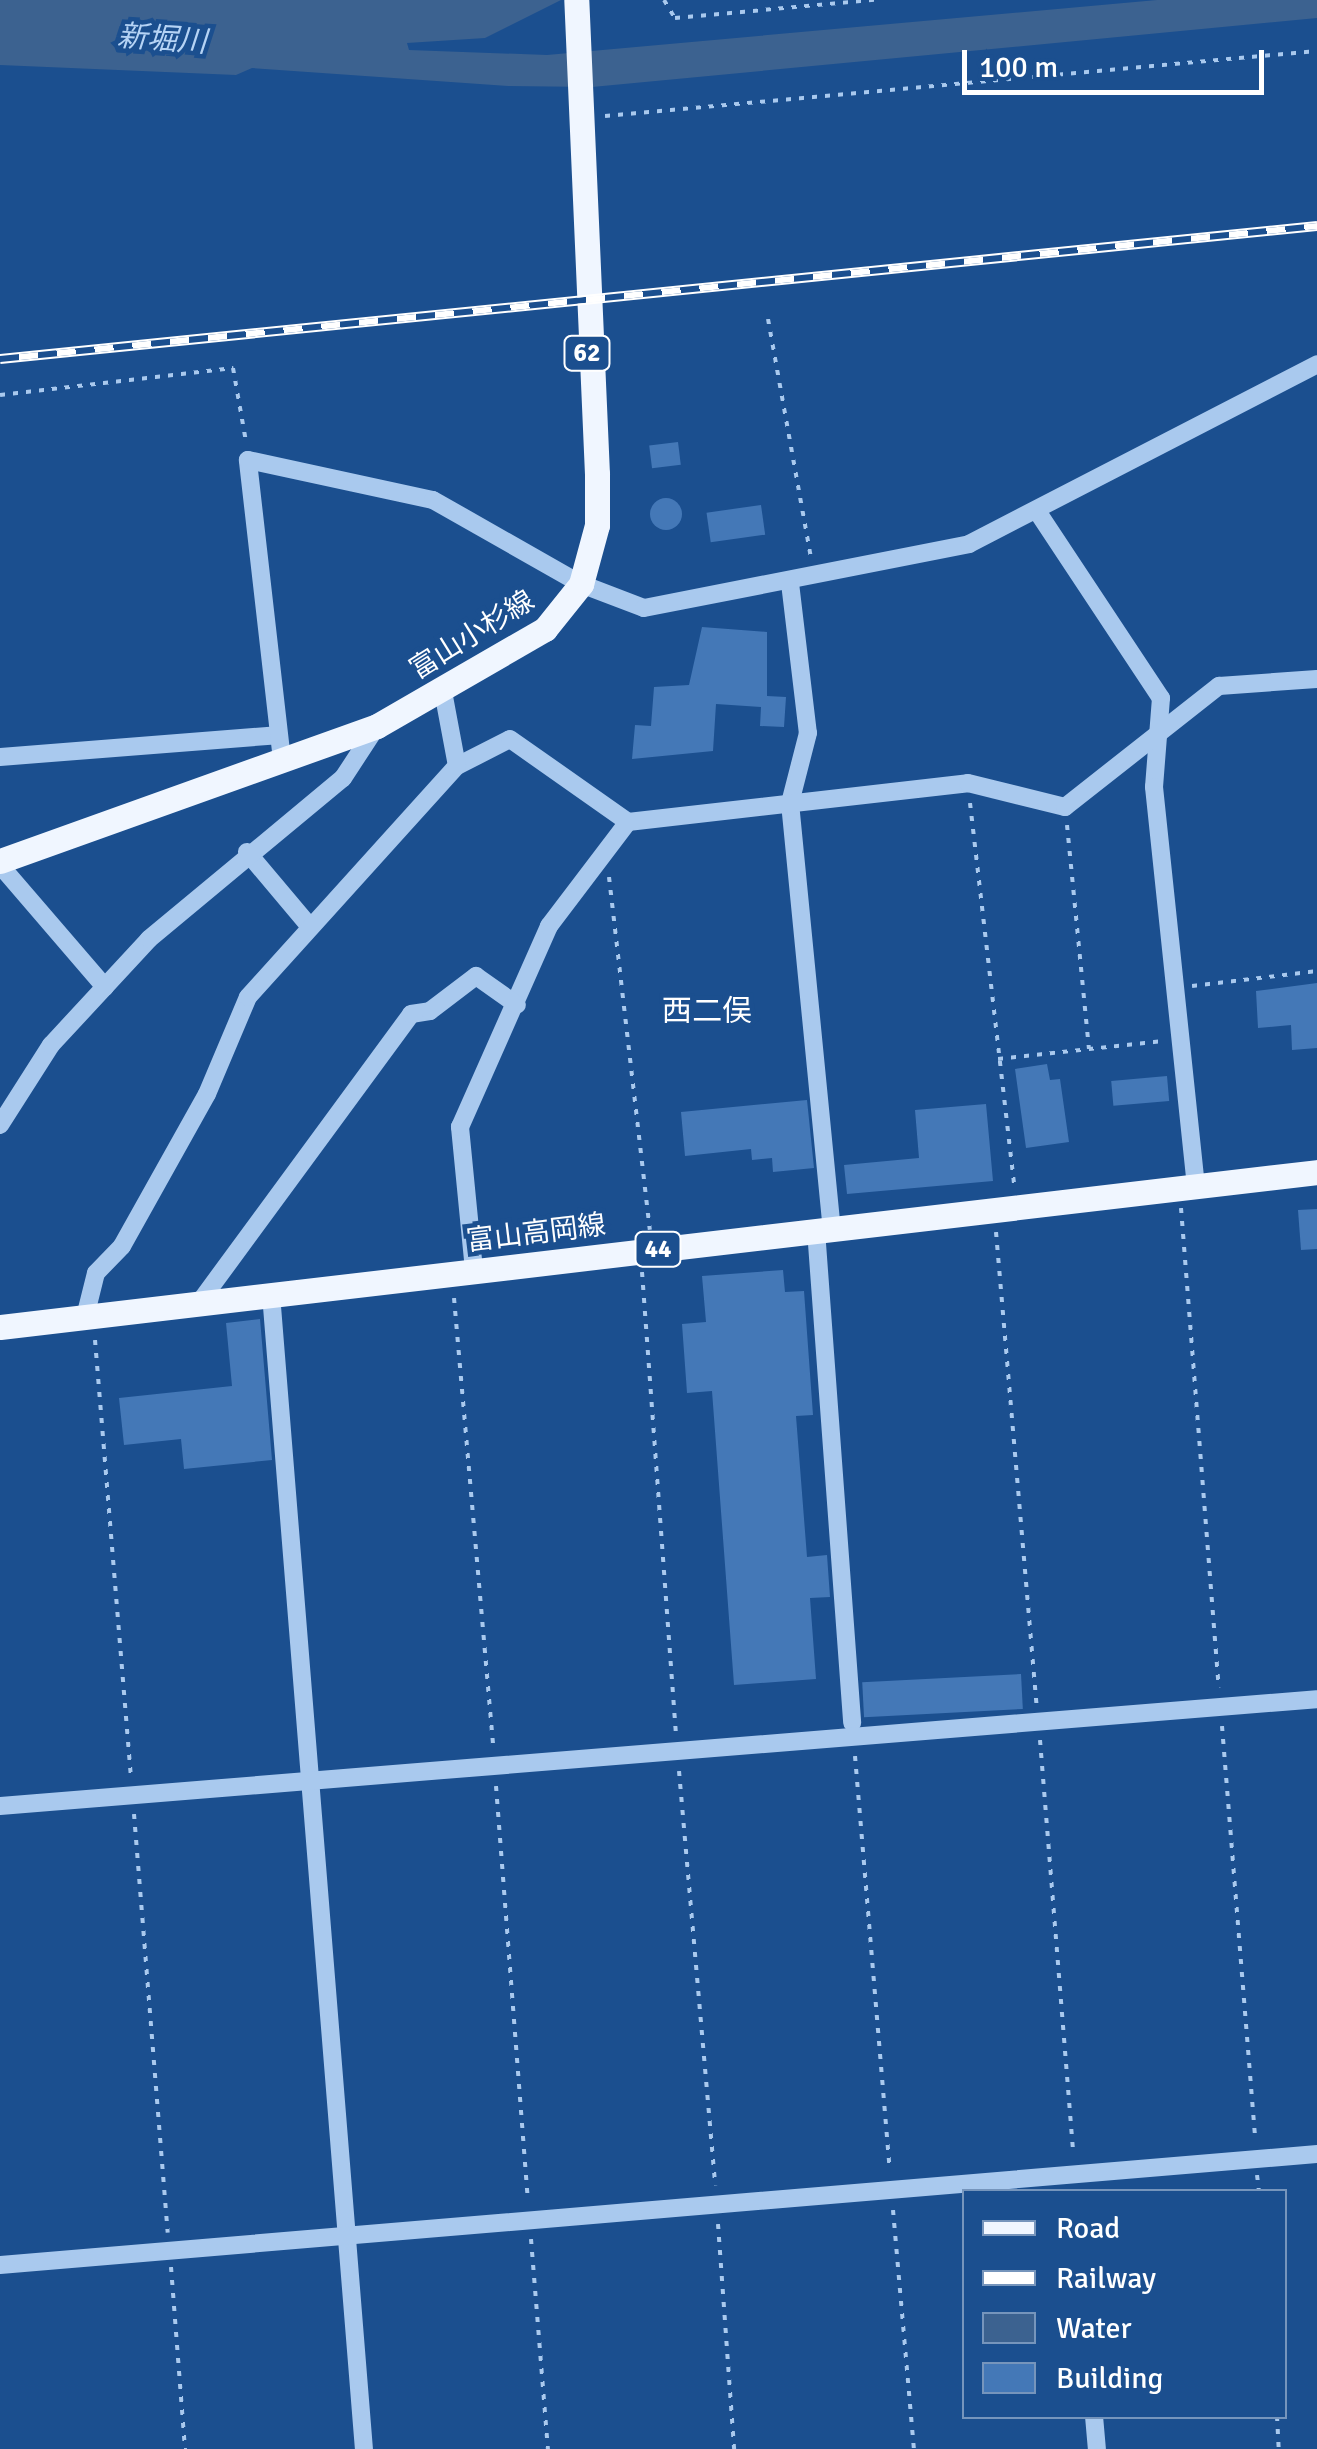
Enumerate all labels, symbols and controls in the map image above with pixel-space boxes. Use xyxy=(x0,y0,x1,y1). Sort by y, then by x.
water label: 新堀川 xyxy=(116,19,208,61)
scale bar xyxy=(967,30,1270,92)
text: 100 m xyxy=(979,49,1058,86)
road number: 62 xyxy=(562,333,612,373)
street label: 富山小杉線 xyxy=(404,584,540,686)
district label: 西二俣 xyxy=(662,994,752,1030)
street label: 富山高岡線 xyxy=(464,1208,608,1258)
road number: 44 xyxy=(633,1229,683,1269)
legend xyxy=(962,2189,1287,2419)
text: Road xyxy=(1056,2210,1120,2247)
text: Railway xyxy=(1056,2260,1156,2297)
text: Water xyxy=(1056,2310,1132,2347)
text: Building xyxy=(1056,2360,1163,2397)

